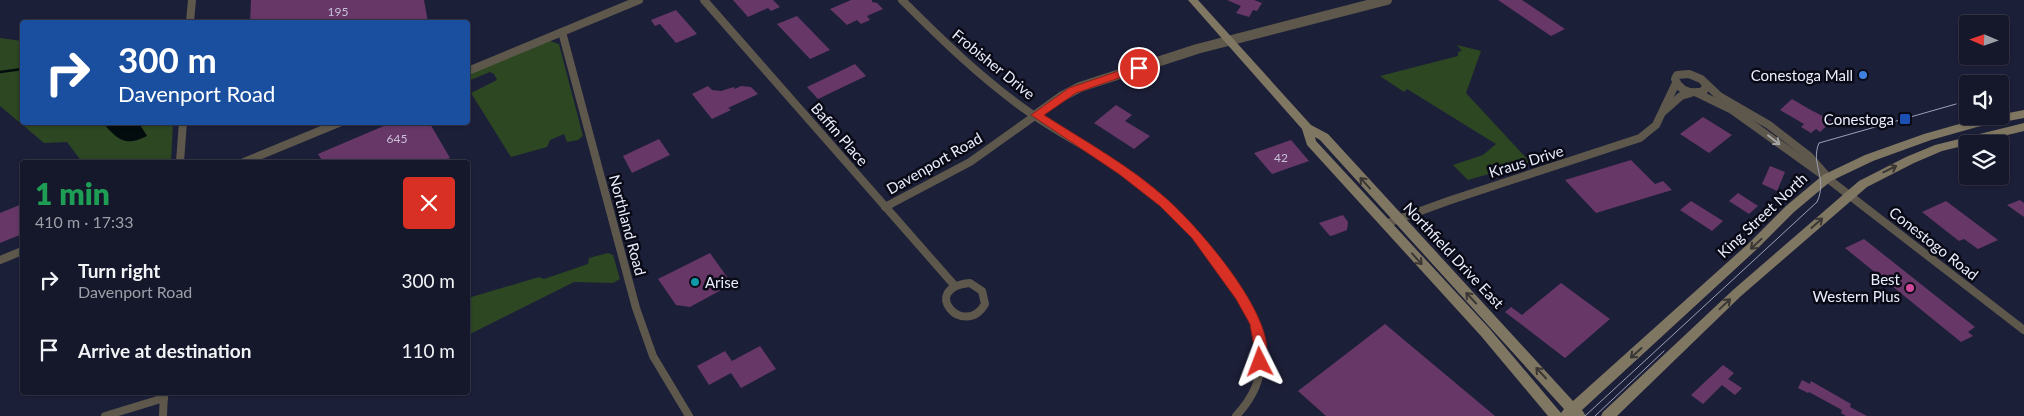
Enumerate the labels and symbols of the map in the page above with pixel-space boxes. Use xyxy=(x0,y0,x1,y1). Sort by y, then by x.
house number: 195 xyxy=(328,4,348,19)
north arrow xyxy=(1959,15,2009,65)
street label: Frobisher Drive xyxy=(949,25,1039,103)
pin xyxy=(1118,47,1160,89)
place label: Conestoga Mall xyxy=(1751,66,1853,84)
marker: Conestoga Mall xyxy=(1857,69,1869,81)
street label: Baffin Place xyxy=(808,99,872,169)
place label: Conestoga xyxy=(1824,110,1894,128)
marker: Conestoga xyxy=(1898,112,1912,126)
street label: Davenport Road xyxy=(883,128,985,198)
house number: 645 xyxy=(387,131,407,146)
one-way arrow xyxy=(1767,134,1780,145)
street label: Kraus Drive xyxy=(1486,141,1566,181)
house number: 42 xyxy=(1274,150,1288,165)
one-way arrow xyxy=(1883,164,1898,174)
street label: King Street North xyxy=(1714,169,1810,261)
street label: Northland Road xyxy=(606,173,650,277)
one-way arrow xyxy=(1360,176,1371,189)
street label: Northfield Drive East xyxy=(1400,198,1508,312)
street label: Conestogo Road xyxy=(1886,203,1982,283)
one-way arrow xyxy=(1810,217,1823,229)
one-way arrow xyxy=(1750,238,1763,250)
one-way arrow xyxy=(1412,253,1423,266)
place label: Best Western Plus xyxy=(1813,270,1901,305)
place label: Arise xyxy=(705,273,739,291)
marker: Arise xyxy=(689,276,701,288)
marker: Best Western Plus xyxy=(1904,282,1916,294)
one-way arrow xyxy=(1465,291,1476,304)
one-way arrow xyxy=(1719,298,1731,310)
position arrow xyxy=(1233,335,1285,387)
one-way arrow xyxy=(1629,347,1642,359)
one-way arrow xyxy=(1535,367,1547,380)

